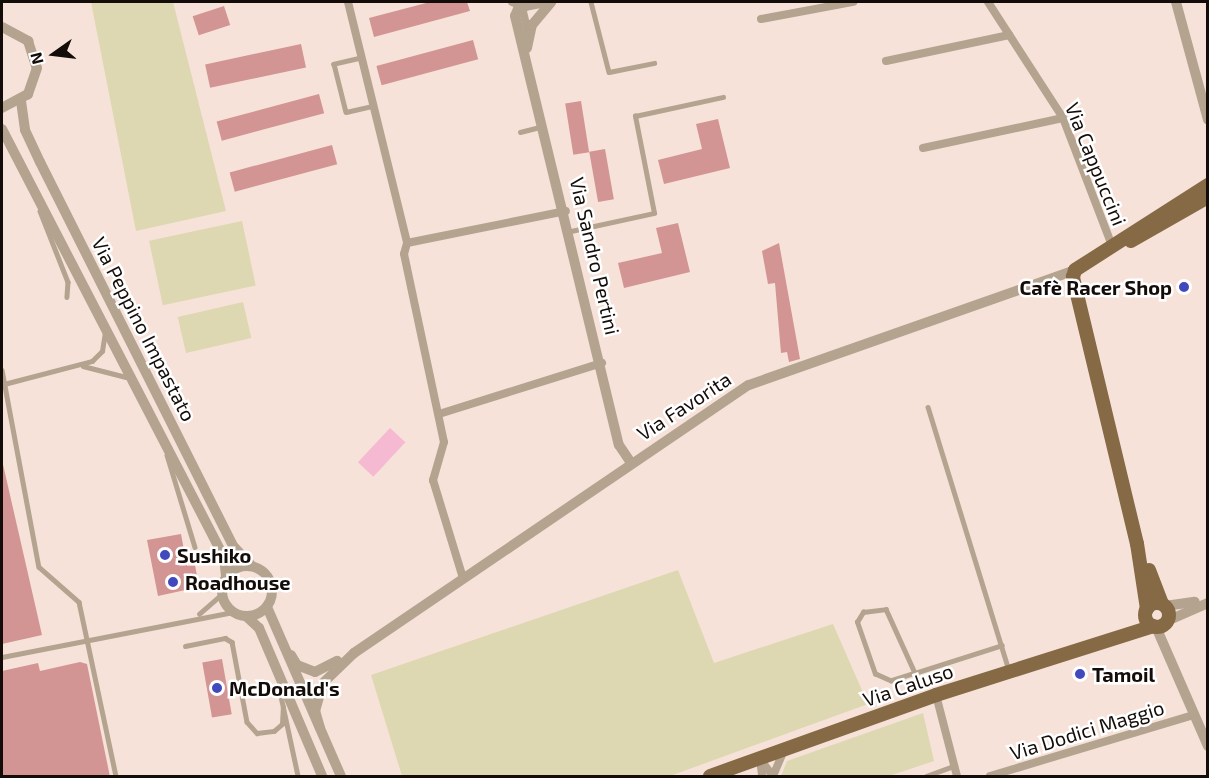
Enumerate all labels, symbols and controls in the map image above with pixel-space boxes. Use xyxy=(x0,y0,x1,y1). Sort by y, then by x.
north arrow xyxy=(24,24,84,84)
text: N xyxy=(25,51,47,66)
street label: Via Cappuccini xyxy=(1060,99,1132,229)
street label: Via Sandro Pertini xyxy=(565,175,625,337)
street label: Via Peppino Impastato xyxy=(87,233,201,425)
place label: Cafè Racer Shop xyxy=(1019,275,1172,299)
marker: Cafè Racer Shop xyxy=(1177,280,1191,294)
street label: Via Favorita xyxy=(632,367,736,445)
place label: Sushiko xyxy=(177,543,251,567)
marker: Sushiko xyxy=(158,548,172,562)
place label: Roadhouse xyxy=(185,570,291,594)
marker: Roadhouse xyxy=(166,575,180,589)
street label: Via Caluso xyxy=(860,658,956,712)
place label: Tamoil xyxy=(1092,662,1155,686)
marker: Tamoil xyxy=(1073,667,1087,681)
place label: McDonald's xyxy=(229,676,340,700)
marker: McDonald's xyxy=(210,681,224,695)
street label: Via Dodici Maggio xyxy=(1007,695,1167,765)

